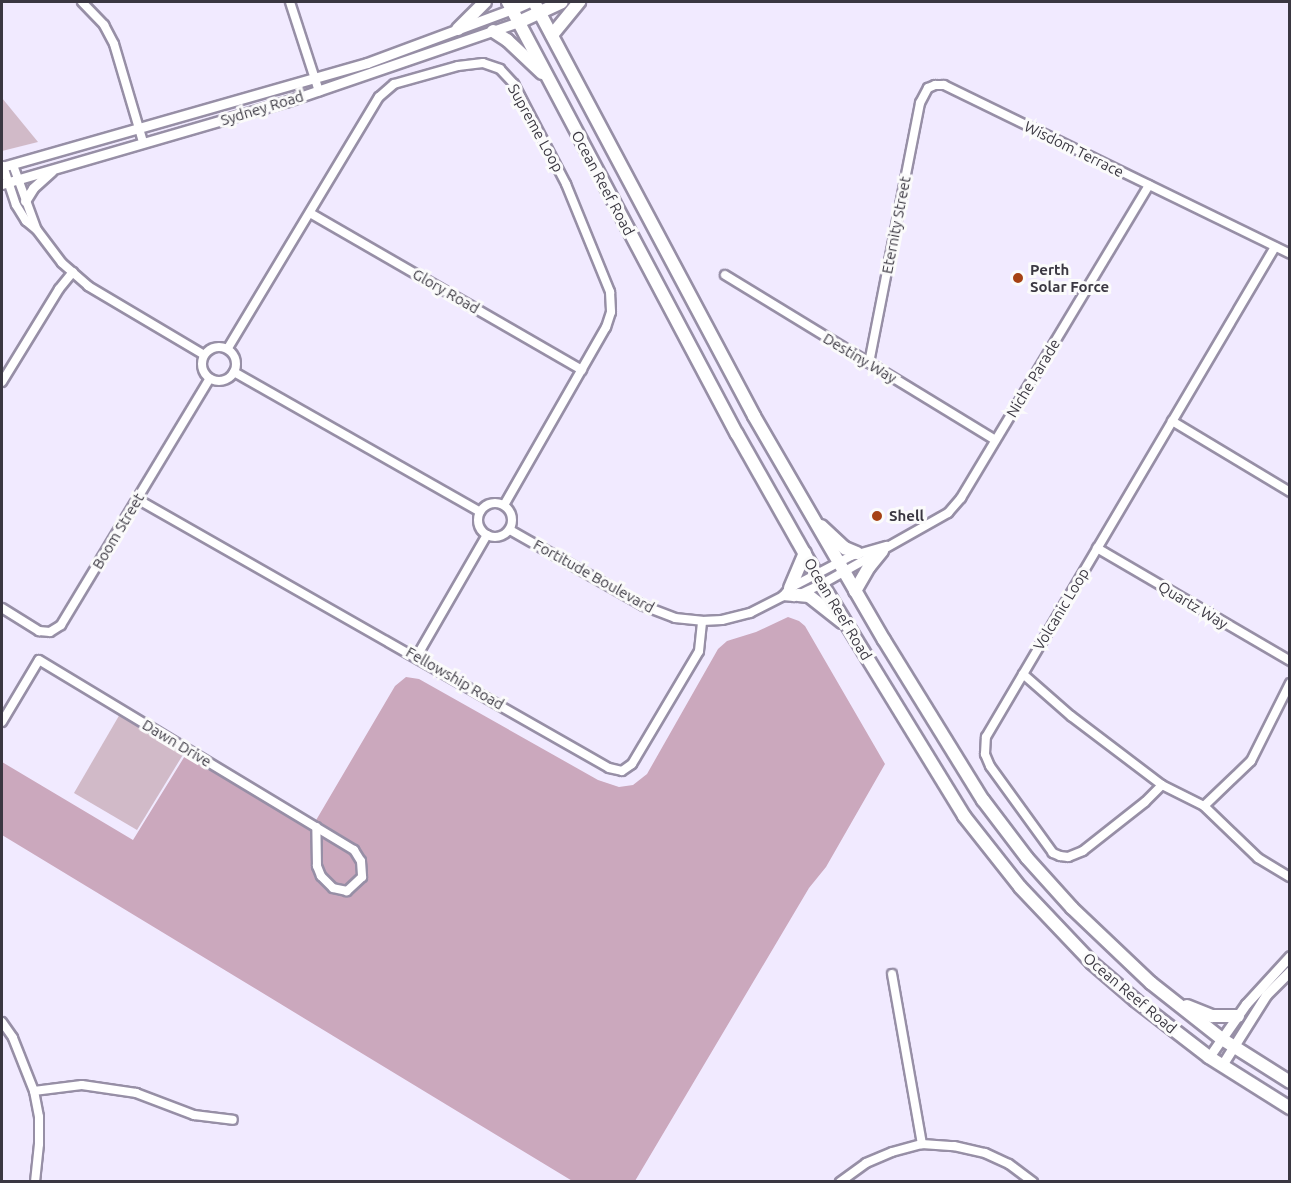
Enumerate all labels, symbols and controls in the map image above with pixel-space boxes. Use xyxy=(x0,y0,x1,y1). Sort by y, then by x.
street label: Supreme Loop xyxy=(504,81,568,175)
street label: Sydney Road xyxy=(218,87,306,129)
street label: Wisdom Terrace xyxy=(1021,117,1127,181)
street label: Ocean Reef Road xyxy=(568,127,638,239)
street label: Eternity Street xyxy=(878,175,914,275)
place label: Perth Solar Force xyxy=(1030,260,1109,295)
street label: Glory Road xyxy=(409,265,483,317)
marker: Perth Solar Force xyxy=(1011,271,1025,285)
street label: Destiny Way xyxy=(820,329,900,387)
street label: Niche Parade xyxy=(1002,335,1064,421)
street label: Boom Street xyxy=(88,490,148,572)
place label: Shell xyxy=(889,507,924,525)
marker: Shell xyxy=(870,509,884,523)
street label: Fortitude Boulevard xyxy=(530,535,658,617)
street label: Ocean Reef Road xyxy=(800,555,876,663)
street label: Volcanic Loop xyxy=(1029,565,1093,653)
street label: Quartz Way xyxy=(1155,577,1231,633)
street label: Fellowship Road xyxy=(403,643,507,713)
street label: Dawn Drive xyxy=(139,715,215,771)
street label: Ocean Reef Road xyxy=(1080,949,1180,1037)

